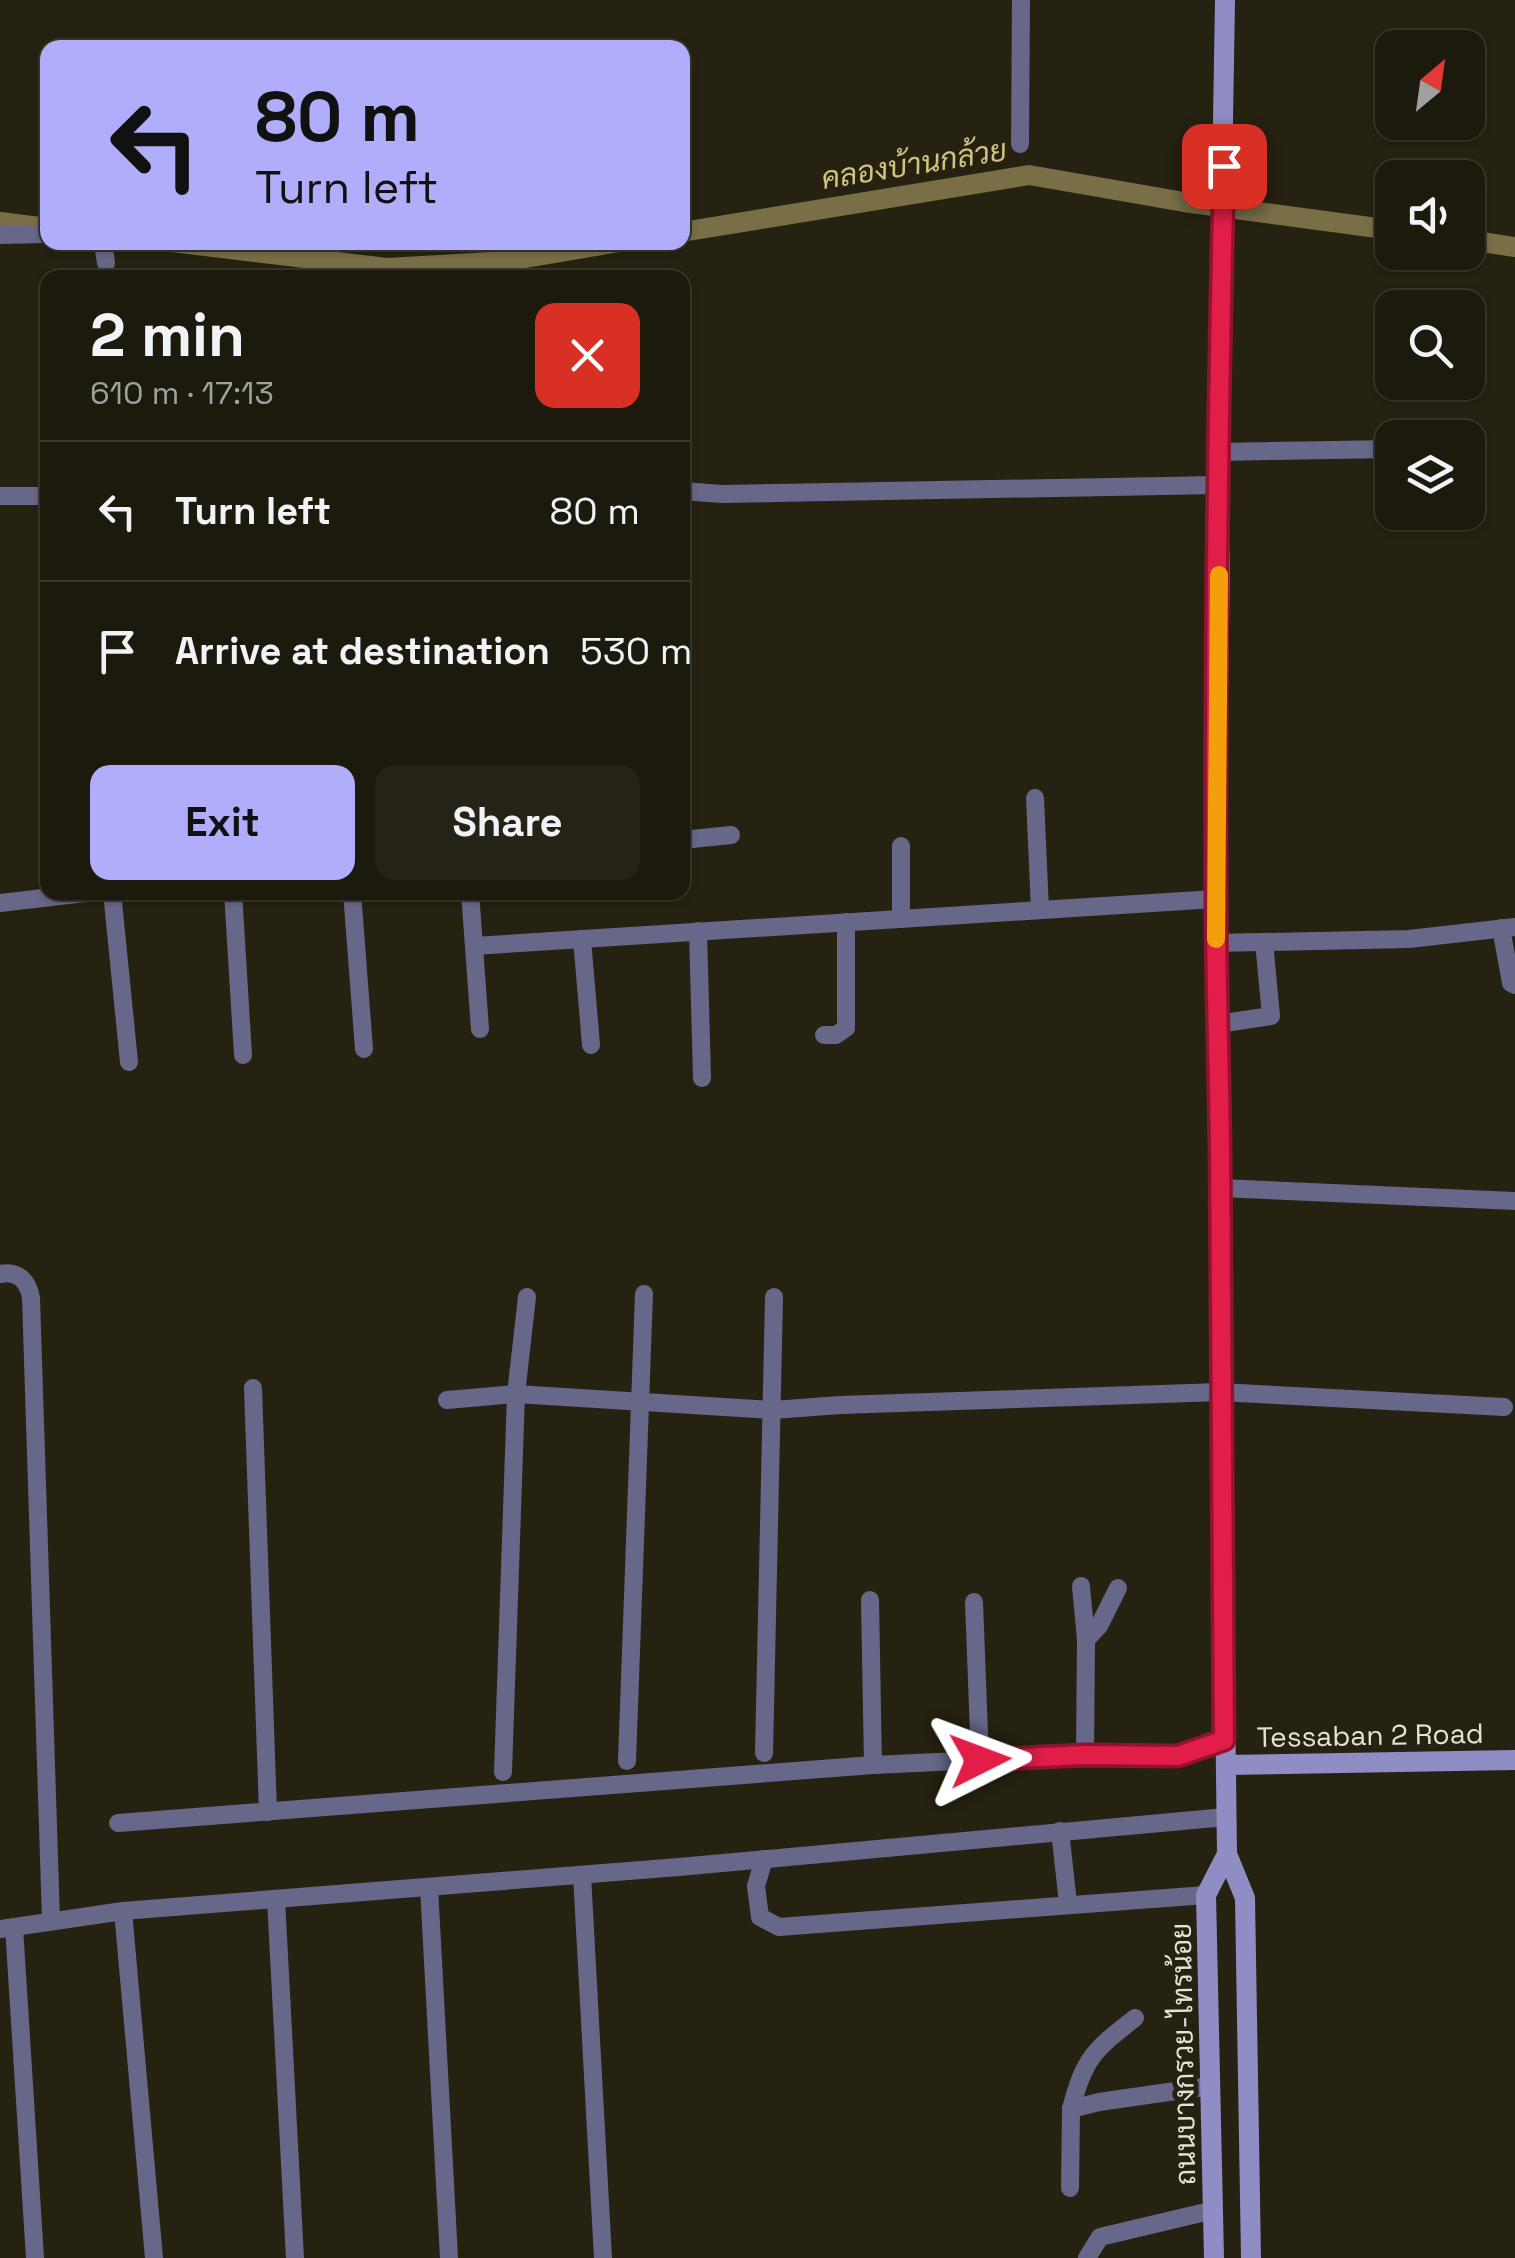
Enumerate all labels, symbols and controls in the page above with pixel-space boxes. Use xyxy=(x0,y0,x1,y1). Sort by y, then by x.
north arrow xyxy=(1375,30,1485,140)
map controls xyxy=(1375,30,1485,530)
text: 80 m xyxy=(255,72,420,161)
icon: left xyxy=(90,80,220,210)
pin xyxy=(1182,124,1267,209)
water label: คลองบ้านกล้วย xyxy=(819,130,1009,198)
icon: arrive xyxy=(1197,139,1252,194)
text: Turn left xyxy=(255,159,438,216)
button: sound xyxy=(1375,160,1485,270)
button: search xyxy=(1375,290,1485,400)
text: 2 min xyxy=(90,297,245,374)
button: close xyxy=(535,303,640,408)
text: 610 m · 17:13 xyxy=(90,373,274,413)
button: layers xyxy=(1375,420,1485,530)
icon: left xyxy=(90,484,145,539)
text: Turn left xyxy=(175,487,331,535)
text: 80 m xyxy=(550,487,640,535)
icon: arrive xyxy=(90,624,145,679)
text: Arrive at destination xyxy=(175,627,550,675)
text: 530 m xyxy=(580,627,693,675)
button: Exit xyxy=(90,765,355,880)
button: Share xyxy=(375,765,640,880)
position arrow xyxy=(928,1708,1032,1812)
street label: Tessaban 2 Road xyxy=(1256,1715,1484,1755)
street label: ถนนบางกรวย-ไทรน้อย xyxy=(1162,1923,1203,2185)

